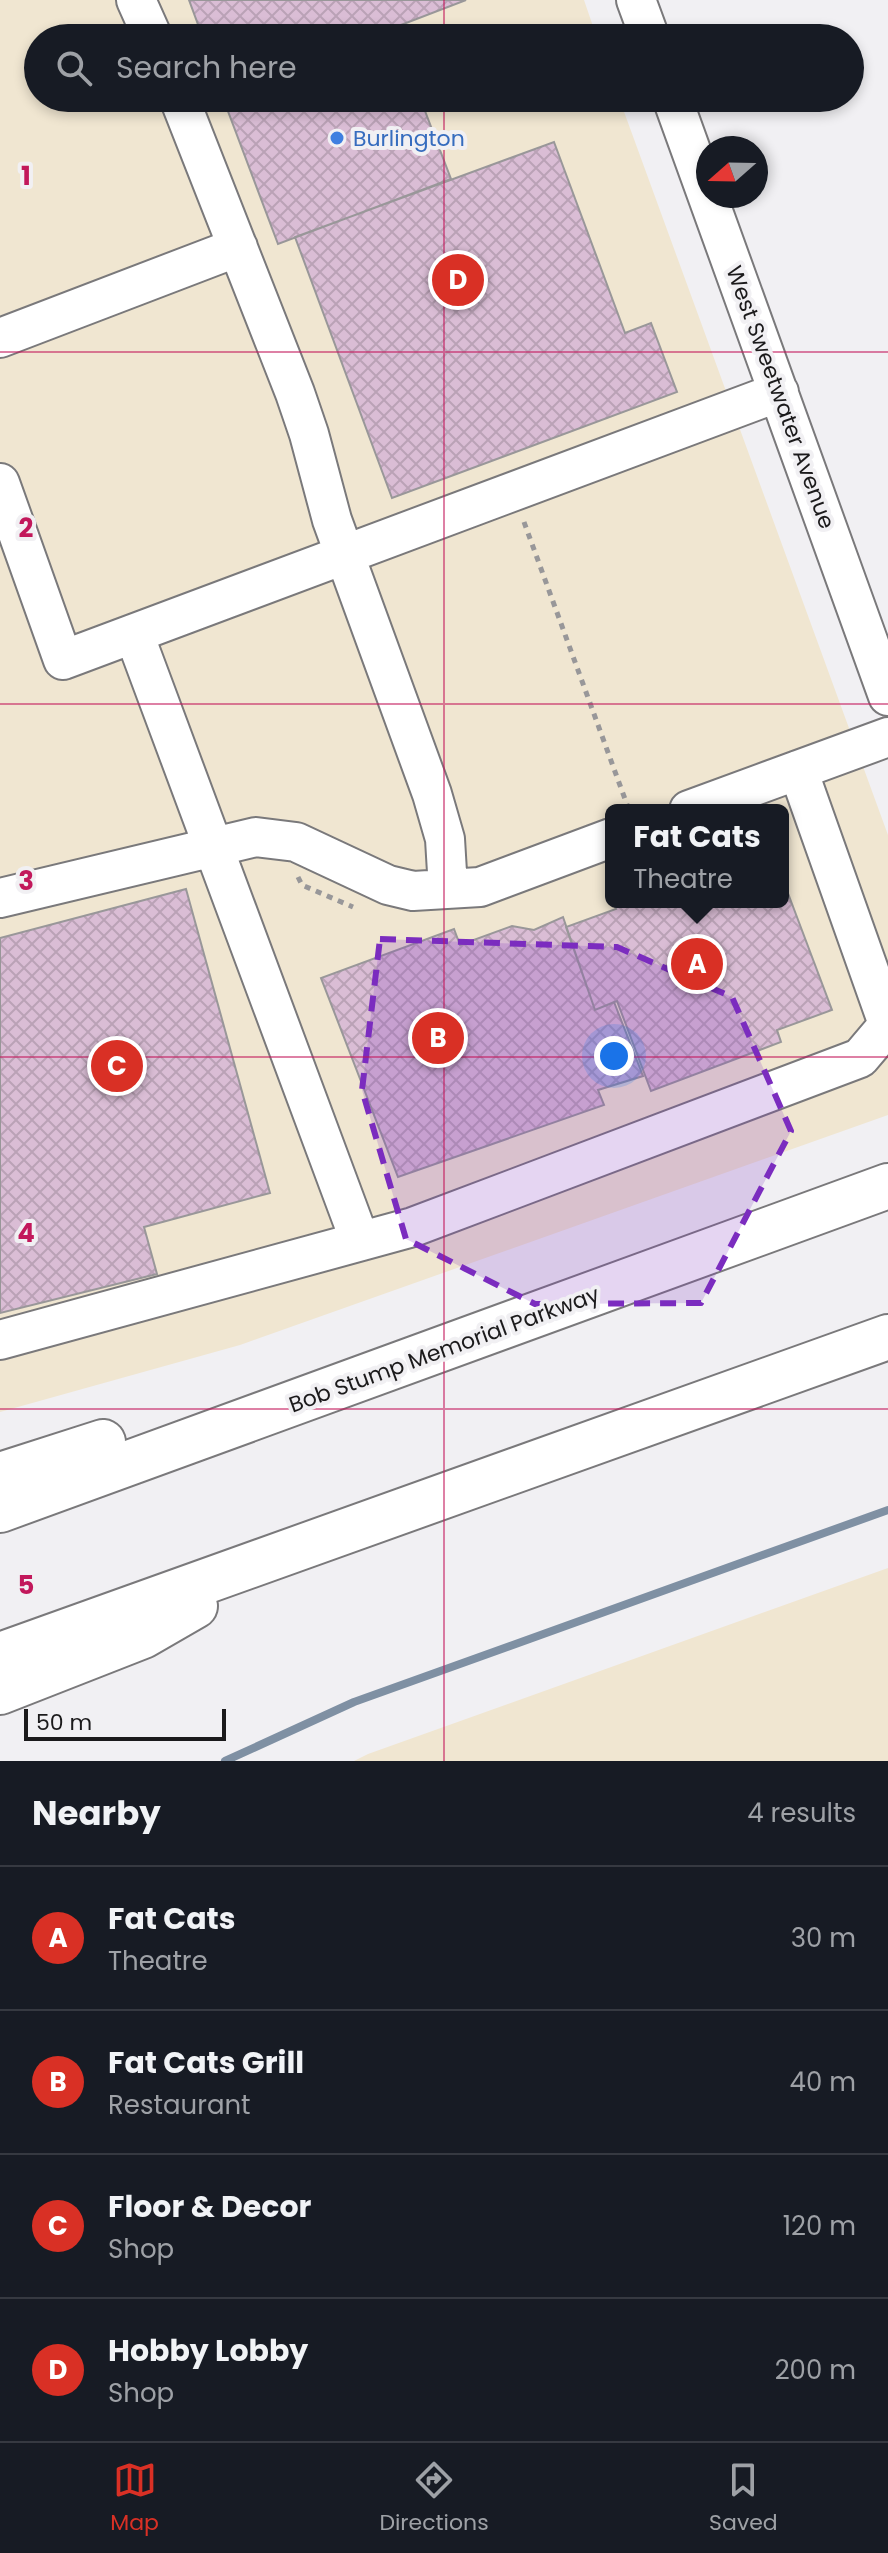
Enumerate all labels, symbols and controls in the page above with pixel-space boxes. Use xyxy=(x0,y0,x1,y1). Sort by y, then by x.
search box xyxy=(24,24,864,112)
icon: search xyxy=(52,46,96,90)
text: Search here xyxy=(116,46,297,89)
place label: Burlington xyxy=(353,123,465,154)
marker: Burlington xyxy=(328,129,346,147)
north arrow xyxy=(696,136,768,208)
text: 1 xyxy=(21,158,31,194)
pin: D xyxy=(432,250,484,310)
street label: West Sweetwater Avenue xyxy=(718,261,843,533)
text: 2 xyxy=(19,510,34,546)
popup xyxy=(605,804,789,908)
text: Fat Cats xyxy=(633,815,761,858)
text: Theatre xyxy=(633,861,733,897)
text: 3 xyxy=(18,863,34,899)
pin: A xyxy=(671,934,723,994)
pin: B xyxy=(412,1008,464,1068)
pin: C xyxy=(91,1036,143,1096)
your location xyxy=(594,1036,634,1076)
text: 4 xyxy=(17,1215,35,1251)
street label: Bob Stump Memorial Parkway xyxy=(285,1279,604,1420)
text: 5 xyxy=(18,1567,34,1603)
scale bar xyxy=(24,1705,226,1741)
text: 50 m xyxy=(36,1707,92,1738)
text: Nearby xyxy=(32,1789,161,1837)
text: 4 results xyxy=(747,1795,856,1831)
text: Fat Cats xyxy=(108,1897,235,1940)
text: A xyxy=(48,1920,68,1956)
text: 30 m xyxy=(791,1920,856,1956)
text: Theatre xyxy=(108,1943,208,1979)
text: Fat Cats Grill xyxy=(108,2041,304,2084)
text: B xyxy=(49,2064,67,2100)
text: 40 m xyxy=(790,2064,856,2100)
text: Restaurant xyxy=(108,2087,251,2123)
text: Floor & Decor xyxy=(108,2185,311,2228)
text: C xyxy=(48,2208,68,2244)
text: 120 m xyxy=(783,2208,856,2244)
text: Shop xyxy=(108,2231,174,2267)
text: Hobby Lobby xyxy=(108,2329,308,2372)
text: D xyxy=(49,2352,67,2388)
text: 200 m xyxy=(775,2352,856,2388)
text: Shop xyxy=(108,2375,174,2411)
tab: Map xyxy=(110,2458,159,2539)
tab: Directions xyxy=(379,2458,489,2539)
tab: Saved xyxy=(709,2458,778,2539)

